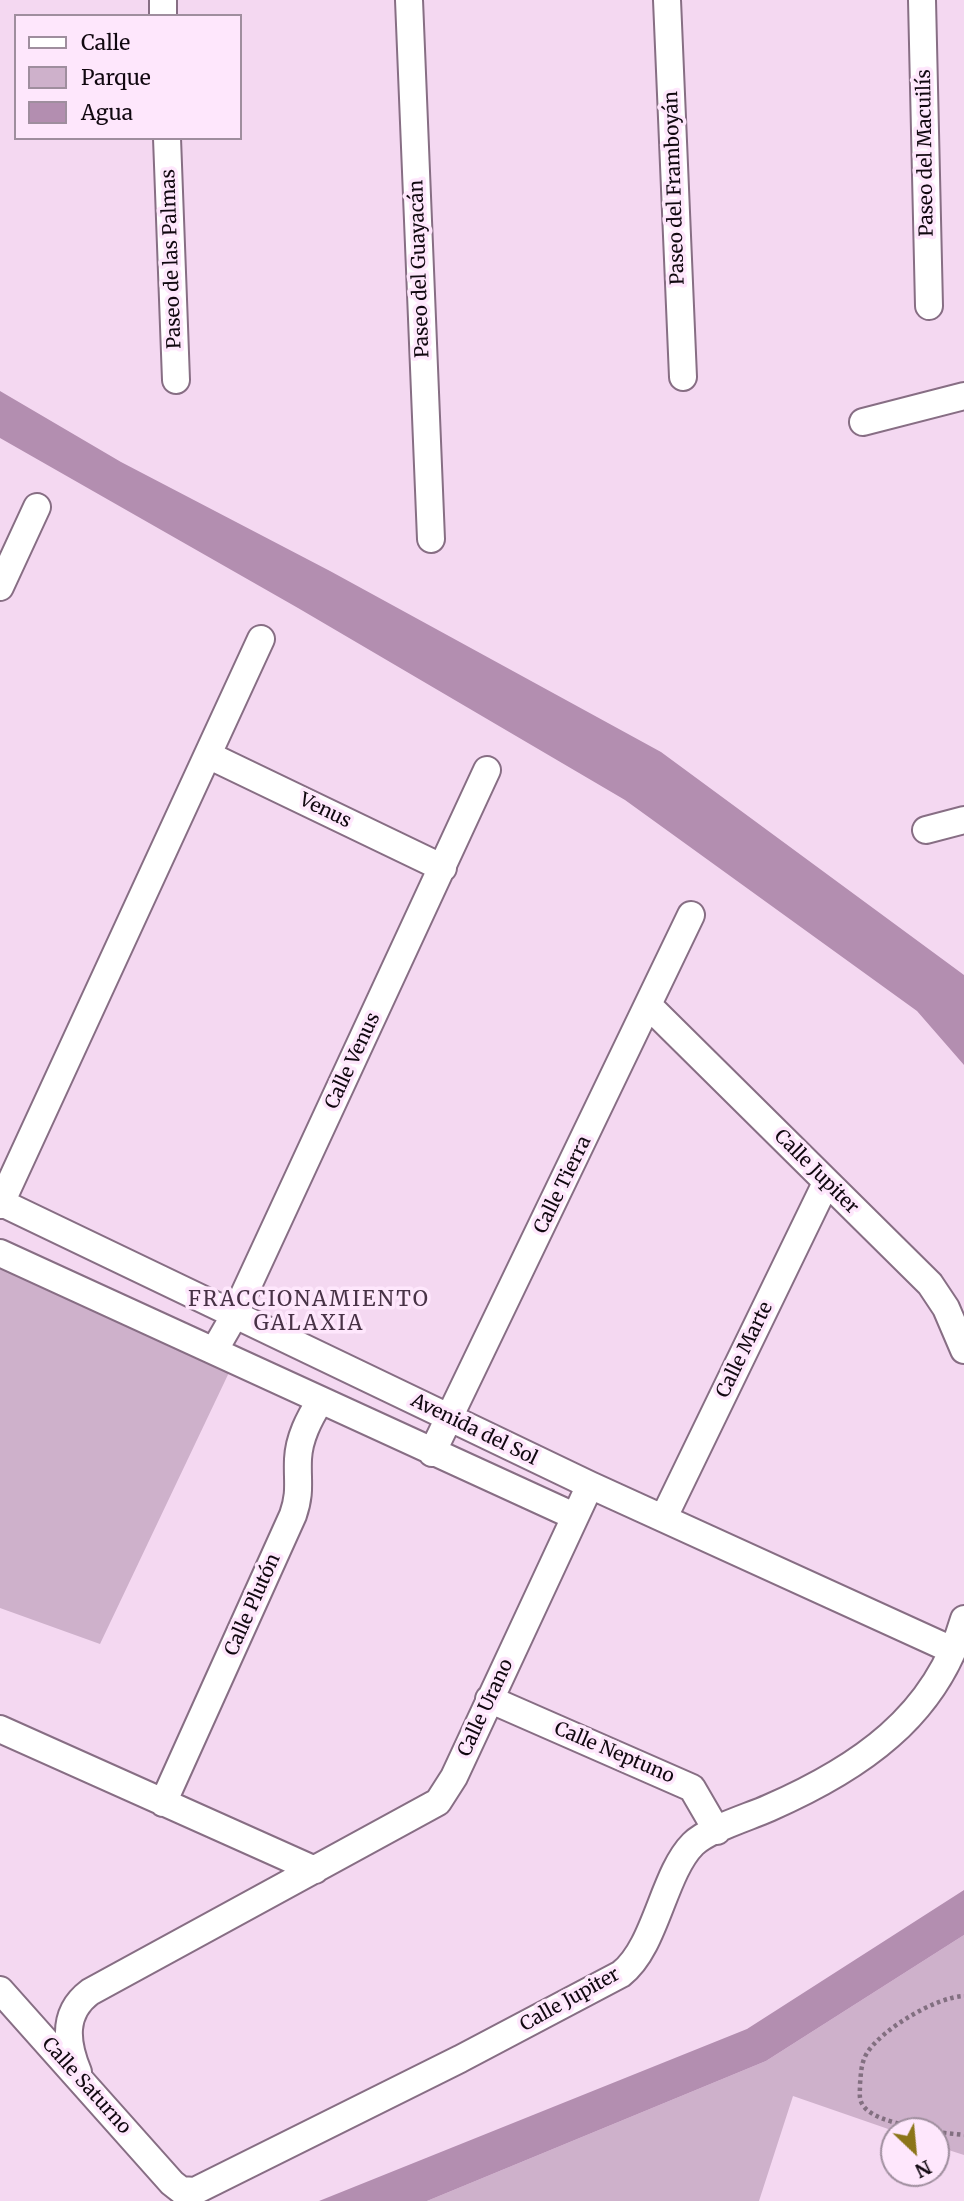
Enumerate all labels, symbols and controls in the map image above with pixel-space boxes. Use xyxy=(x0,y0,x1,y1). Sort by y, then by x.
legend xyxy=(14,14,242,140)
text: Calle xyxy=(81,29,130,56)
text: Parque xyxy=(81,64,151,91)
street label: Paseo del Macuilís xyxy=(913,69,939,237)
street label: Paseo del Framboyán xyxy=(660,91,690,285)
text: Agua xyxy=(81,99,133,126)
street label: Paseo de las Palmas xyxy=(157,169,187,349)
street label: Paseo del Guayacán xyxy=(405,180,435,358)
street label: Venus xyxy=(295,789,355,833)
street label: Calle Venus xyxy=(321,1009,385,1113)
street label: Calle Jupiter xyxy=(769,1125,863,1219)
street label: Calle Tierra xyxy=(530,1133,596,1237)
district label: FRACCIONAMIENTO GALAXIA xyxy=(190,1287,428,1337)
street label: Calle Marte xyxy=(712,1298,778,1402)
street label: Avenida del Sol xyxy=(407,1390,541,1470)
street label: Calle Plutón xyxy=(220,1551,286,1659)
street label: Calle Urano xyxy=(454,1656,518,1760)
street label: Calle Neptuno xyxy=(551,1717,677,1789)
street label: Calle Jupiter xyxy=(516,1963,624,2037)
street label: Calle Saturno xyxy=(37,2033,135,2139)
north arrow xyxy=(880,2117,950,2187)
text: N xyxy=(911,2155,935,2183)

